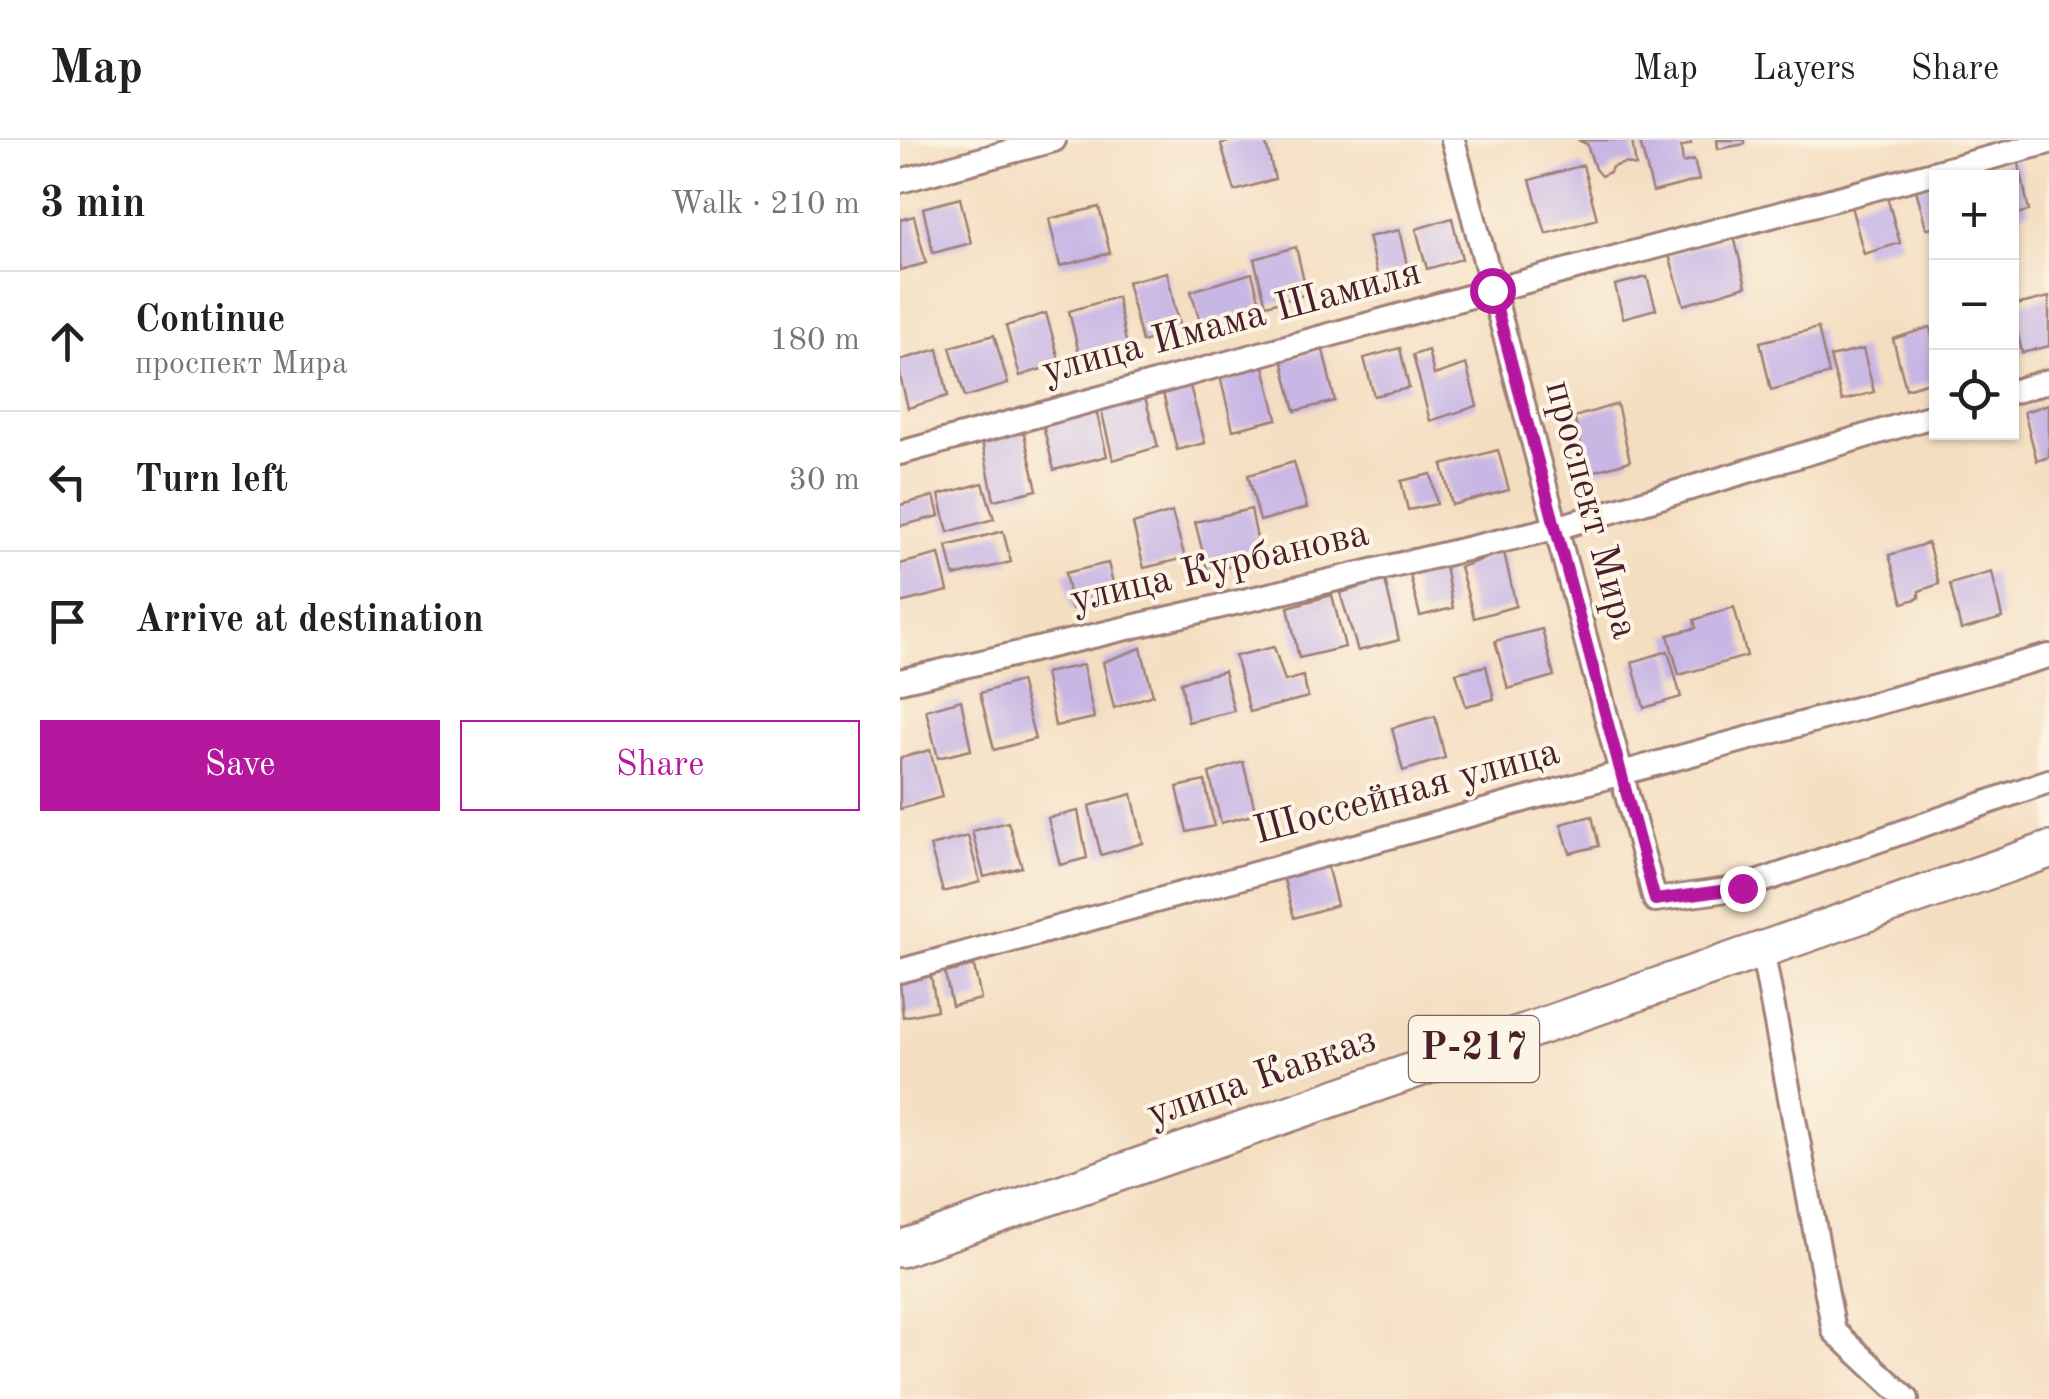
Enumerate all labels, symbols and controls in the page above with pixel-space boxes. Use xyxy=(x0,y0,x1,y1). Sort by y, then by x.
text: Map xyxy=(50,45,143,93)
text: Map xyxy=(1633,52,1698,87)
text: Layers xyxy=(1753,52,1856,87)
text: Share xyxy=(1911,52,1999,87)
map controls xyxy=(1929,170,2019,440)
button: + xyxy=(1929,170,2019,260)
text: 3 min xyxy=(40,184,146,226)
text: Walk · 210 m xyxy=(670,189,860,221)
street label: улица Имама Шамиля xyxy=(1038,253,1426,393)
button: − xyxy=(1929,260,2019,350)
route start xyxy=(1470,268,1516,314)
text: Continue xyxy=(135,302,285,340)
icon: ahead xyxy=(40,314,95,369)
text: 180 m xyxy=(770,325,860,357)
text: проспект Мира xyxy=(135,349,348,381)
button: locate xyxy=(1929,350,2019,440)
street label: проспект Мира xyxy=(1536,376,1644,644)
icon: left xyxy=(40,454,95,509)
text: Turn left xyxy=(135,462,288,500)
text: 30 m xyxy=(789,465,860,497)
street label: улица Курбанова xyxy=(1067,514,1373,622)
icon: arrive xyxy=(40,594,95,649)
text: Arrive at destination xyxy=(135,602,484,640)
button: Save xyxy=(40,720,440,811)
button: Share xyxy=(460,720,860,811)
street label: Шоссейная улица xyxy=(1250,733,1564,853)
route end xyxy=(1720,866,1766,912)
road number: Р-217 xyxy=(1409,1016,1539,1082)
street label: улица Кавказ xyxy=(1143,1020,1381,1136)

